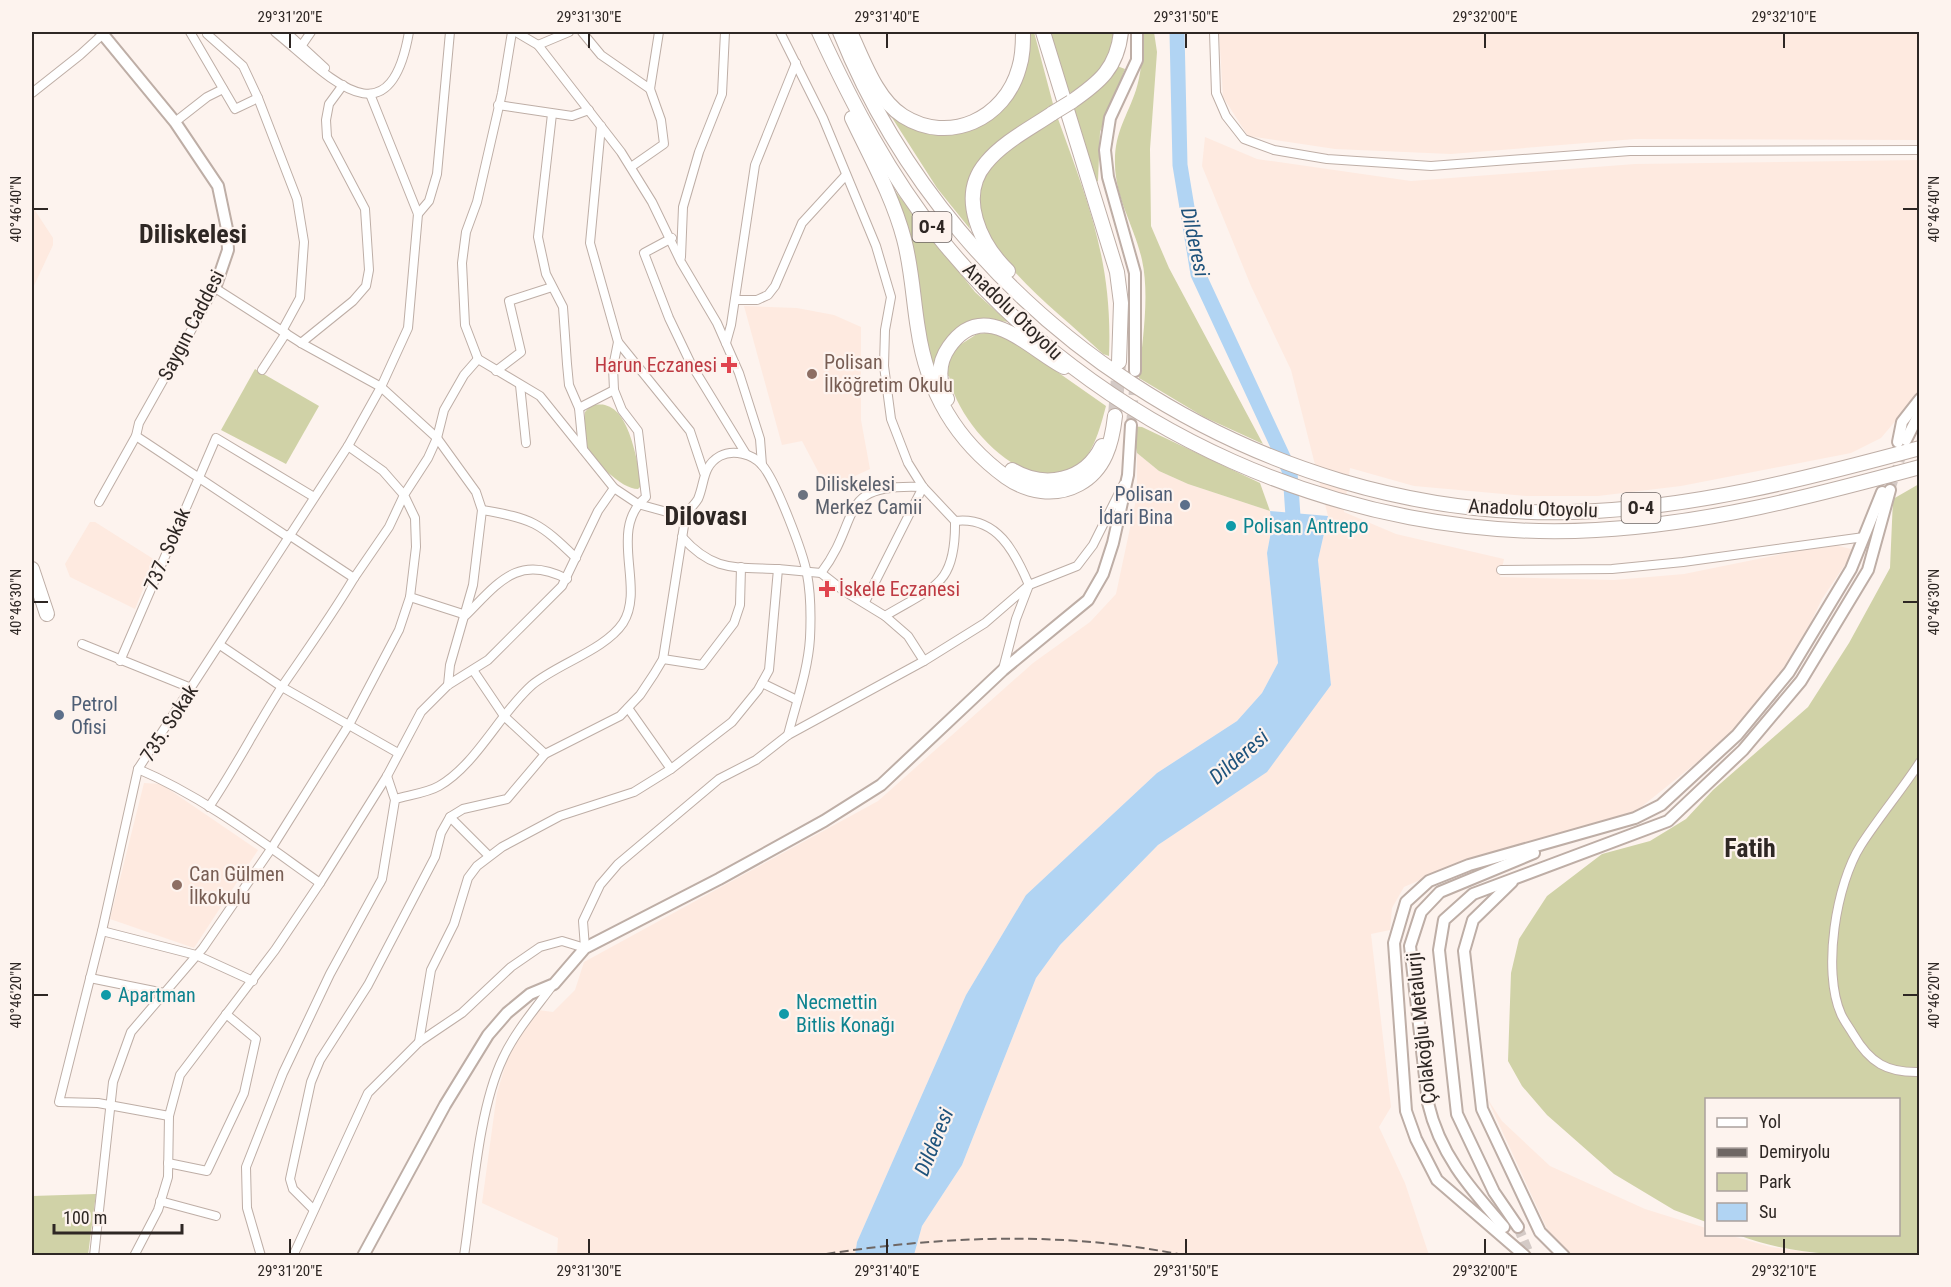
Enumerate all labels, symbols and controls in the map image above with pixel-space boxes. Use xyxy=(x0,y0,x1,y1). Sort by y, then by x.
text: 29°31'20"E xyxy=(258,8,322,26)
text: 29°31'30"E xyxy=(557,8,621,26)
text: 29°31'40"E xyxy=(855,8,919,26)
text: 29°31'50"E xyxy=(1154,8,1218,26)
text: 29°32'00"E xyxy=(1453,8,1517,26)
text: 29°32'10"E xyxy=(1752,8,1816,26)
text: 40°46'40"N xyxy=(7,176,25,242)
text: 40°46'40"N xyxy=(1925,176,1943,242)
water label: Dilderesi xyxy=(1176,205,1214,279)
road number: O-4 xyxy=(912,212,952,242)
district label: Diliskelesi xyxy=(139,219,247,249)
street label: Anadolu Otoyolu xyxy=(958,257,1068,365)
street label: Saygın Caddesi xyxy=(153,266,229,384)
place label: Polisan İlköğretim Okulu xyxy=(824,350,953,397)
place label: Harun Eczanesi xyxy=(595,353,717,377)
marker: Harun Eczanesi xyxy=(722,358,736,372)
marker: Polisan İlköğretim Okulu xyxy=(805,367,819,381)
place label: Diliskelesi Merkez Camii xyxy=(815,472,922,519)
place label: Polisan İdari Bina xyxy=(1098,482,1173,529)
marker: Diliskelesi Merkez Camii xyxy=(796,488,810,502)
road number: O-4 xyxy=(1622,493,1660,523)
street label: Anadolu Otoyolu xyxy=(1468,494,1598,522)
marker: Polisan İdari Bina xyxy=(1178,498,1192,512)
district label: Dilovası xyxy=(665,501,747,531)
street label: 737. Sokak xyxy=(139,504,195,594)
place label: Polisan Antrepo xyxy=(1243,514,1368,538)
marker: Polisan Antrepo xyxy=(1224,519,1238,533)
text: 40°46'30"N xyxy=(7,569,25,635)
text: 40°46'30"N xyxy=(1925,569,1943,635)
place label: İskele Eczanesi xyxy=(839,577,960,601)
marker: İskele Eczanesi xyxy=(820,582,834,596)
street label: 735. Sokak xyxy=(135,680,203,766)
place label: Petrol Ofisi xyxy=(71,692,118,739)
marker: Petrol Ofisi xyxy=(52,708,66,722)
water label: Dilderesi xyxy=(1205,725,1274,789)
district label: Fatih xyxy=(1724,833,1776,863)
place label: Can Gülmen İlkokulu xyxy=(189,862,284,909)
marker: Can Gülmen İlkokulu xyxy=(170,878,184,892)
street label: Çolakoğlu Metalurji xyxy=(1401,951,1441,1105)
text: 40°46'20"N xyxy=(7,962,25,1028)
text: 40°46'20"N xyxy=(1925,962,1943,1028)
place label: Apartman xyxy=(118,983,196,1007)
marker: Apartman xyxy=(99,988,113,1002)
place label: Necmettin Bitlis Konağı xyxy=(796,990,895,1037)
marker: Necmettin Bitlis Konağı xyxy=(777,1007,791,1021)
legend xyxy=(1705,1098,1900,1236)
water label: Dilderesi xyxy=(910,1105,958,1179)
text: Yol xyxy=(1759,1111,1781,1132)
text: Demiryolu xyxy=(1759,1141,1830,1162)
text: Park xyxy=(1759,1171,1791,1192)
scale bar xyxy=(54,1197,182,1235)
text: Su xyxy=(1759,1201,1777,1222)
text: 100 m xyxy=(63,1207,107,1228)
text: 29°31'20"E xyxy=(258,1262,322,1280)
text: 29°31'30"E xyxy=(557,1262,621,1280)
text: 29°31'40"E xyxy=(855,1262,919,1280)
text: 29°31'50"E xyxy=(1154,1262,1218,1280)
text: 29°32'00"E xyxy=(1453,1262,1517,1280)
text: 29°32'10"E xyxy=(1752,1262,1816,1280)

